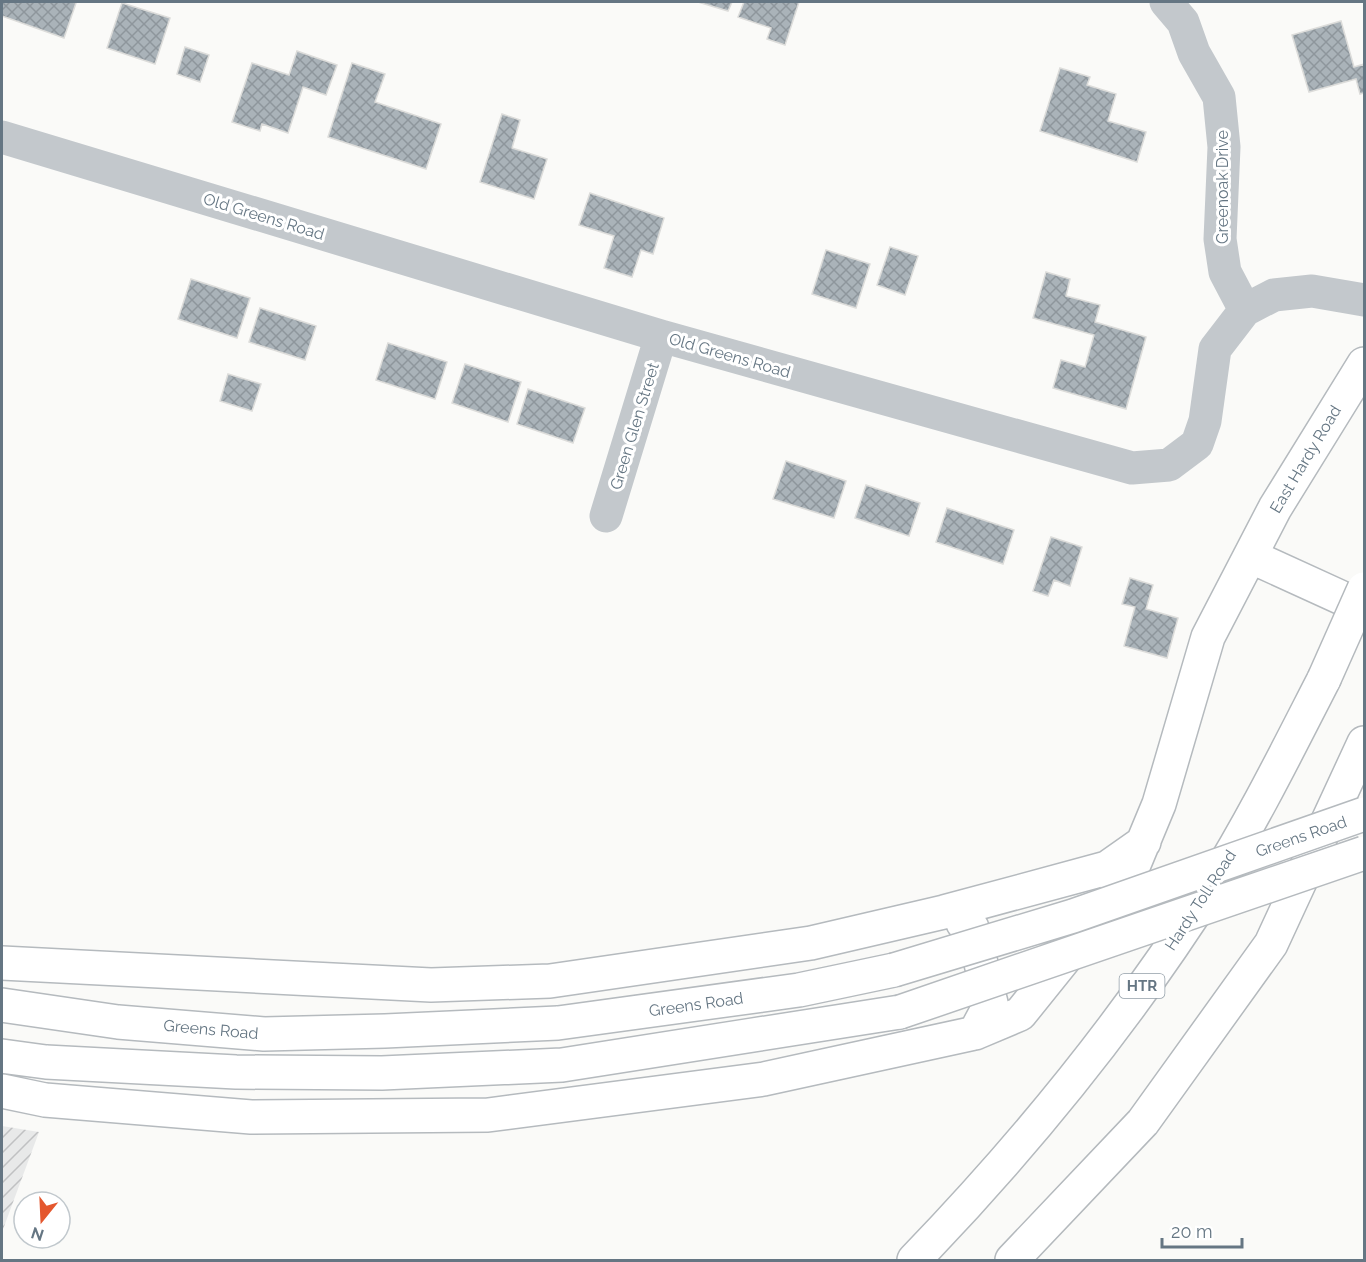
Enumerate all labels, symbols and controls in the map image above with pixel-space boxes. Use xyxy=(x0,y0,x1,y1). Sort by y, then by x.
street label: Greenoak Drive xyxy=(1213,130,1232,244)
street label: Old Greens Road xyxy=(201,189,327,244)
street label: Old Greens Road xyxy=(667,329,793,382)
street label: Green Glen Street xyxy=(606,360,663,492)
street label: East Hardy Road xyxy=(1266,402,1345,516)
street label: Greens Road xyxy=(1253,812,1349,861)
street label: Hardy Toll Road xyxy=(1161,846,1240,954)
road number: HTR xyxy=(1120,974,1164,998)
street label: Greens Road xyxy=(648,988,745,1021)
street label: Greens Road xyxy=(163,1016,259,1043)
north arrow xyxy=(12,1190,72,1250)
scale bar xyxy=(1162,1211,1242,1249)
text: 20 m xyxy=(1171,1221,1213,1242)
text: N xyxy=(29,1223,46,1245)

